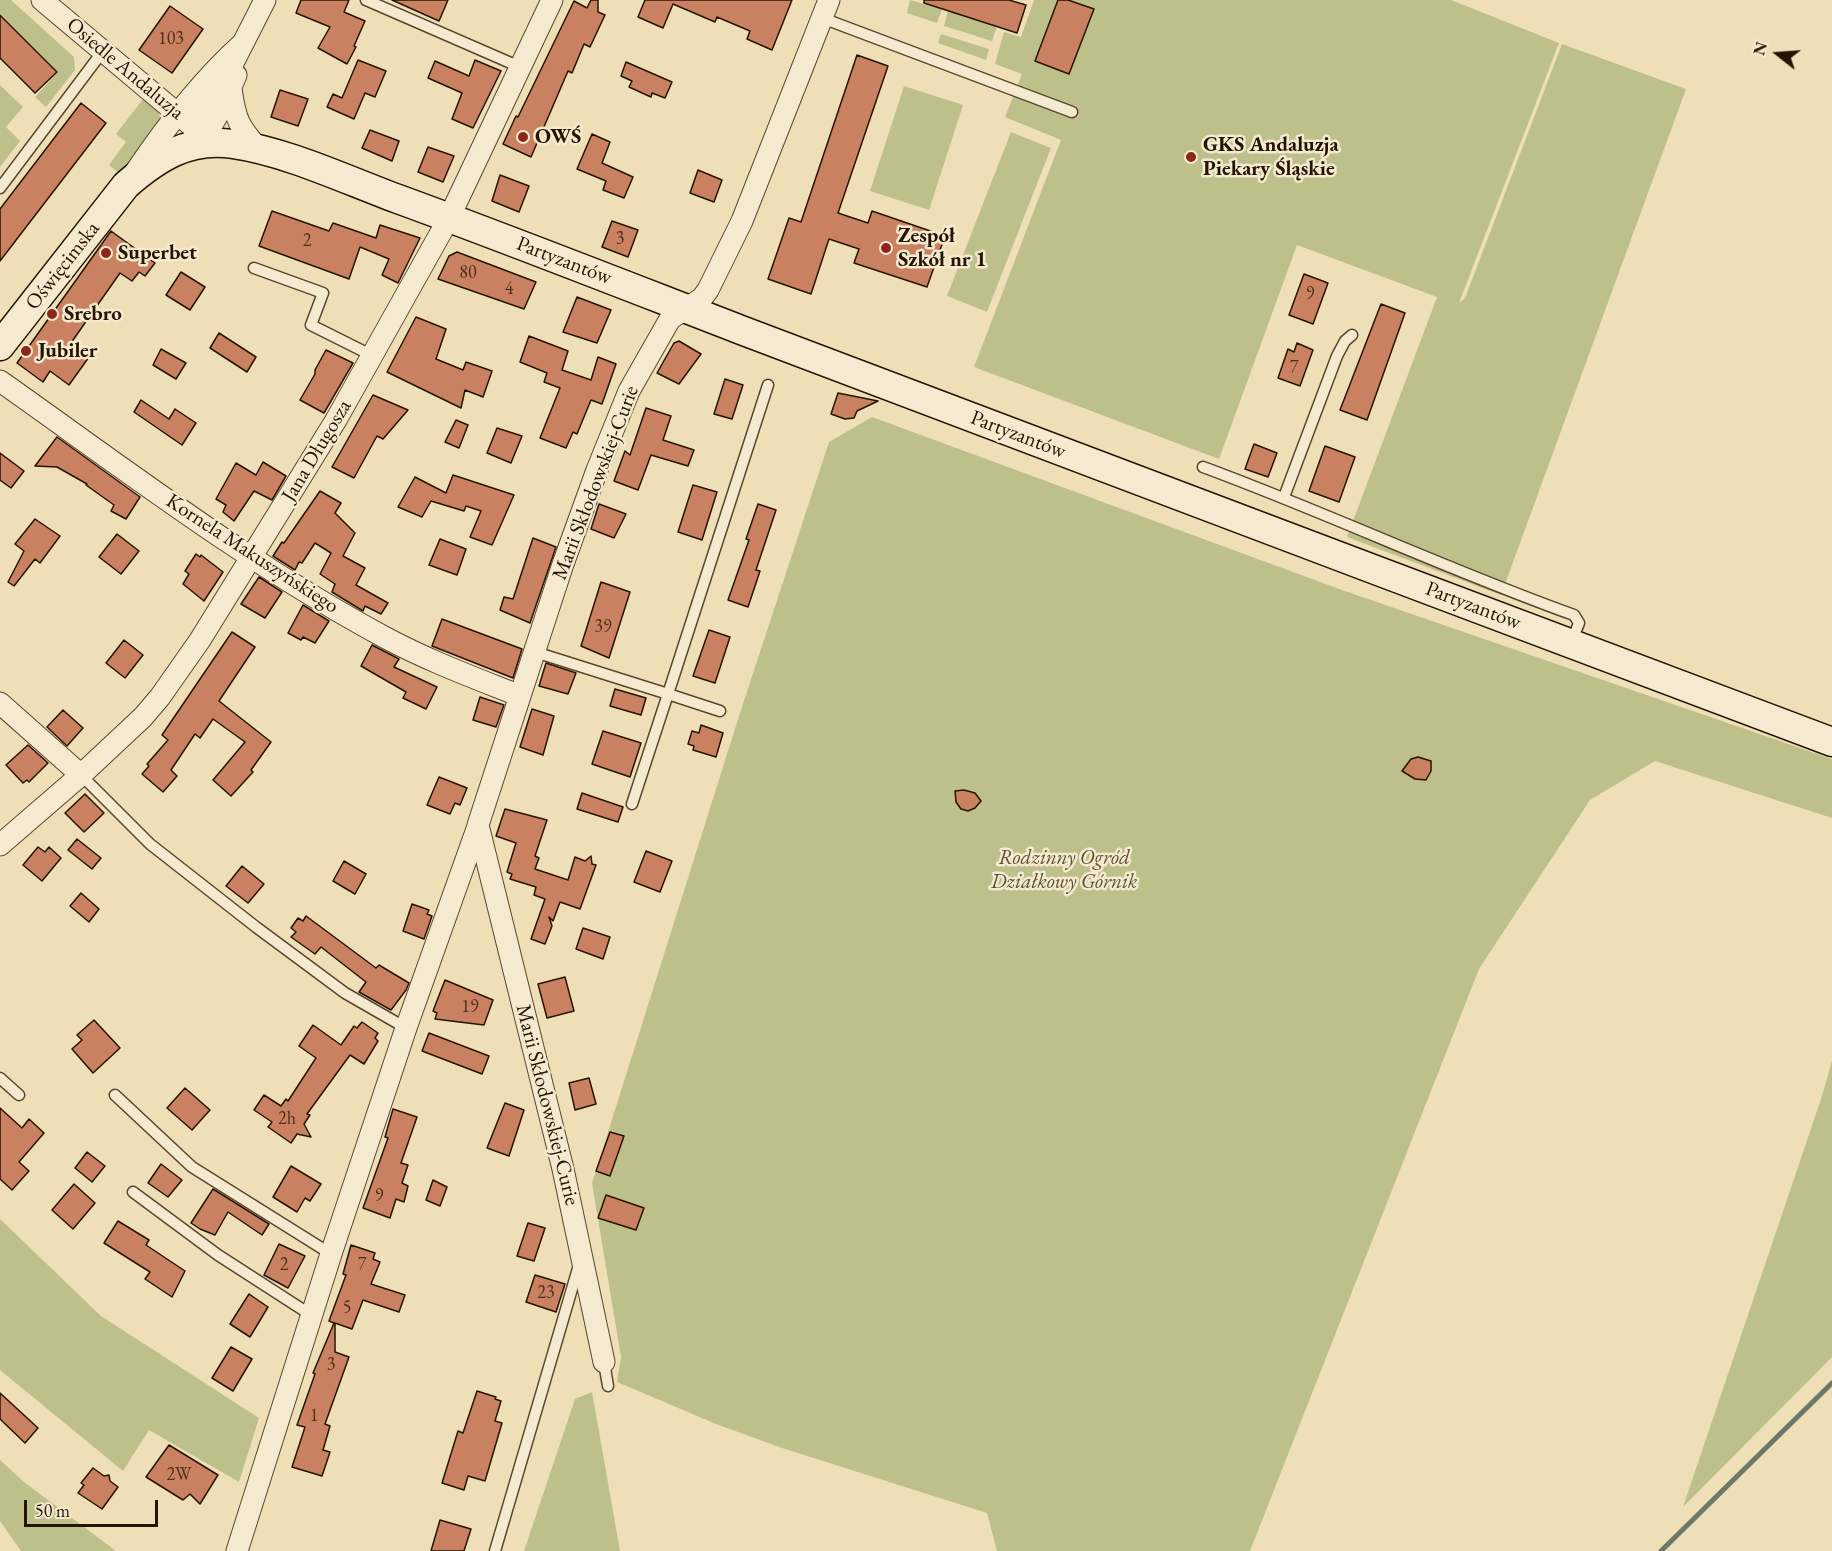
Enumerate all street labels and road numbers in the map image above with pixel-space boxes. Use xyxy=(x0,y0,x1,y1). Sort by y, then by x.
street label: Osiedle Andaluzja xyxy=(61,13,189,125)
street label: Oświęcimska xyxy=(21,217,105,315)
street label: Partyzantów xyxy=(513,231,615,291)
street label: Marii Skłodowskiej-Curie xyxy=(547,382,645,584)
street label: Jana Długosza xyxy=(277,395,357,507)
street label: Partyzantów xyxy=(967,405,1069,465)
street label: Kornela Makuszyńskiego xyxy=(161,489,343,619)
street label: Partyzantów xyxy=(1422,576,1524,636)
street label: Marii Skłodowskiej-Curie xyxy=(510,1002,584,1208)

